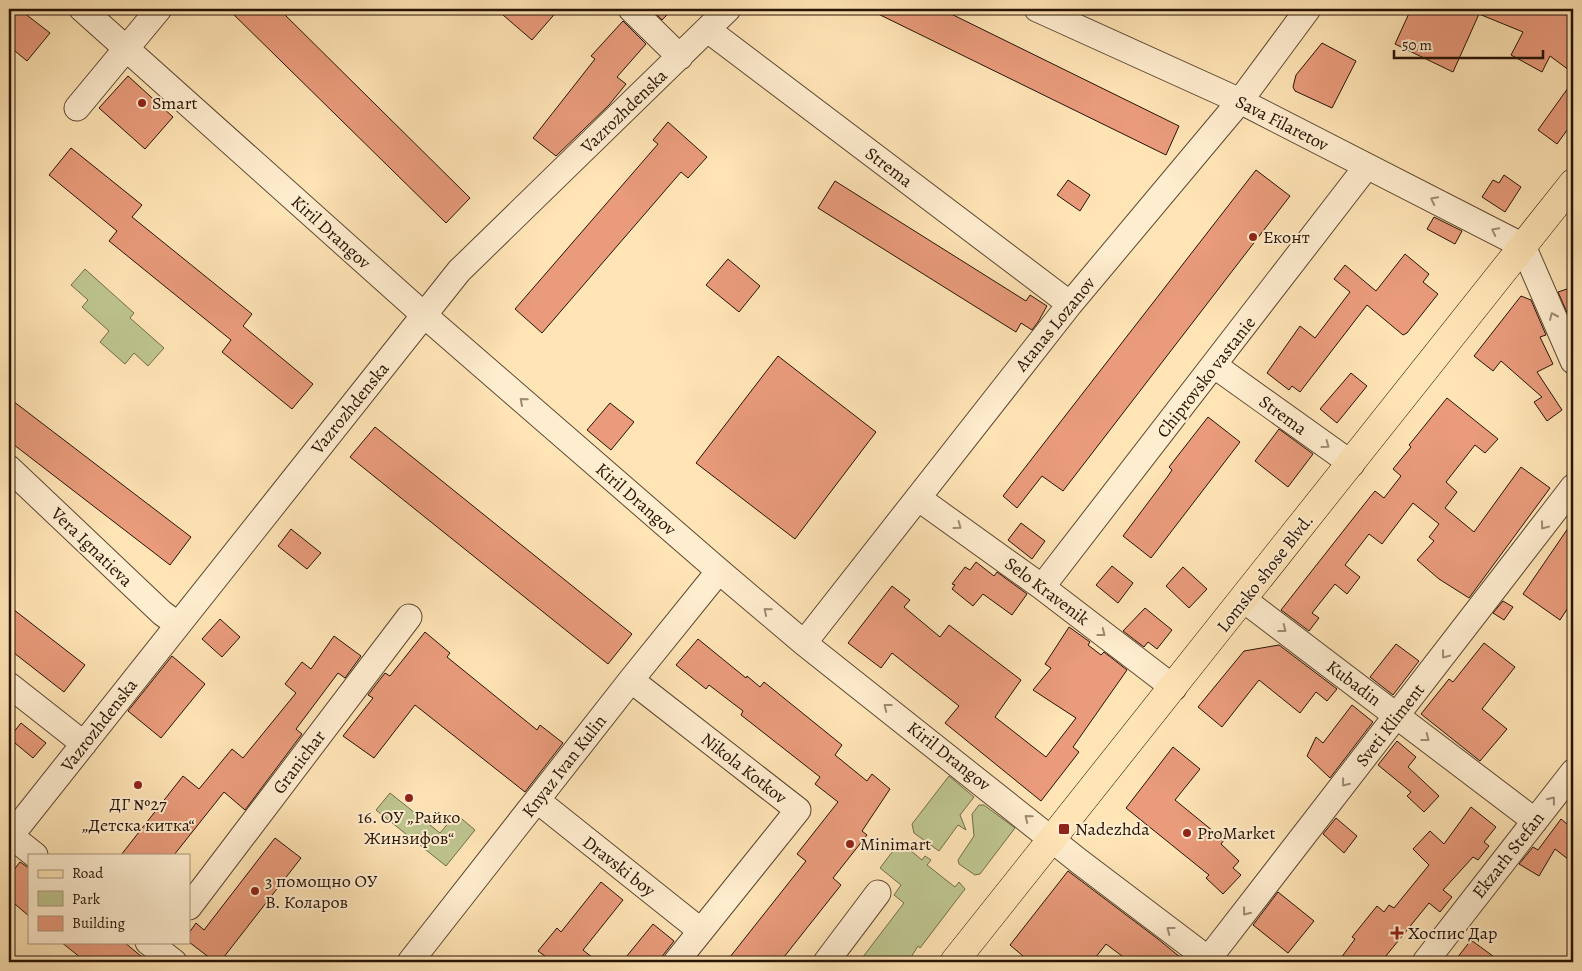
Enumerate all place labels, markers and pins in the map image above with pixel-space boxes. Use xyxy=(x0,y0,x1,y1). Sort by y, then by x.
place label: Smart xyxy=(152,91,198,115)
marker: Smart xyxy=(136,97,148,109)
place label: Еконт xyxy=(1263,225,1310,249)
marker: Еконт xyxy=(1247,231,1259,243)
marker: ДГ №27 „Детска китка“ xyxy=(132,779,144,791)
place label: ДГ №27 „Детска китка“ xyxy=(81,792,195,837)
marker: 16. ОУ „Райко Жинзифов“ xyxy=(403,792,415,804)
place label: 16. ОУ „Райко Жинзифов“ xyxy=(358,805,460,850)
place label: Nadezhda xyxy=(1075,817,1150,841)
place label: ProMarket xyxy=(1197,821,1275,845)
marker: Nadezhda xyxy=(1057,822,1071,836)
marker: ProMarket xyxy=(1181,827,1193,839)
place label: Minimart xyxy=(860,832,931,856)
marker: Minimart xyxy=(844,838,856,850)
place label: 3 помощно ОУ В. Коларов xyxy=(265,869,378,914)
marker: 3 помощно ОУ В. Коларов xyxy=(249,885,261,897)
place label: Хоспис Дар xyxy=(1408,921,1498,945)
marker: Хоспис Дар xyxy=(1390,926,1404,940)

